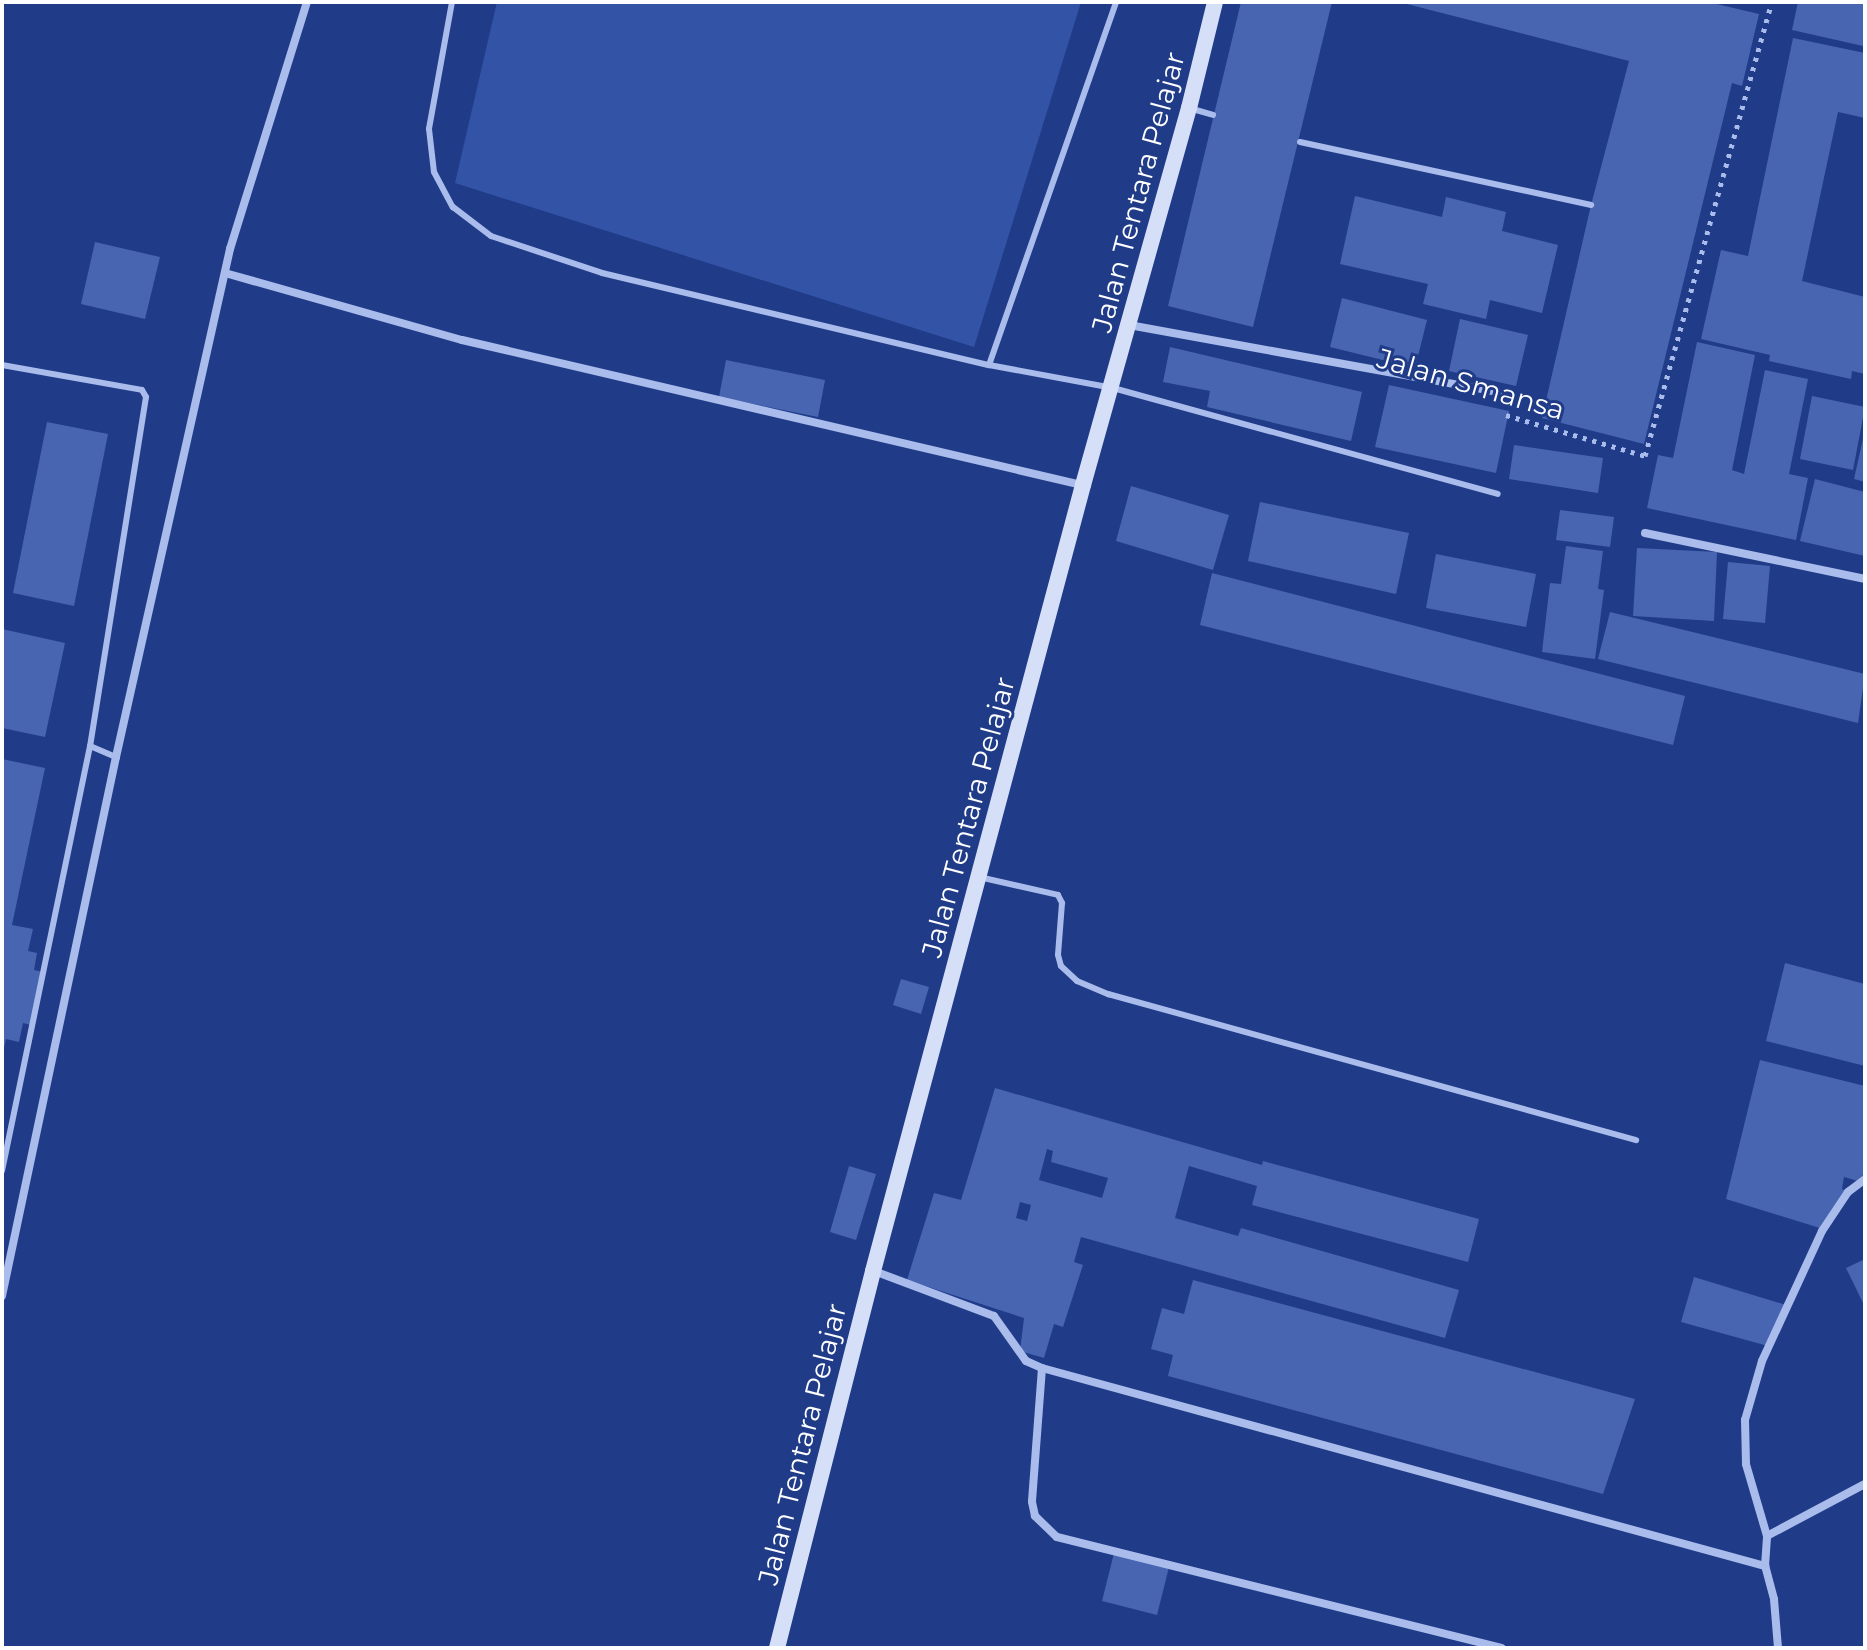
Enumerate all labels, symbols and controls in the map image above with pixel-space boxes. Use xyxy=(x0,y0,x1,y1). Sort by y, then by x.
street label: Jalan Tentara Pelajar xyxy=(1084,48,1192,336)
street label: Jalan Smansa xyxy=(1373,341,1569,427)
street label: Jalan Tentara Pelajar xyxy=(914,673,1022,961)
street label: Jalan Tentara Pelajar xyxy=(751,1300,853,1588)

